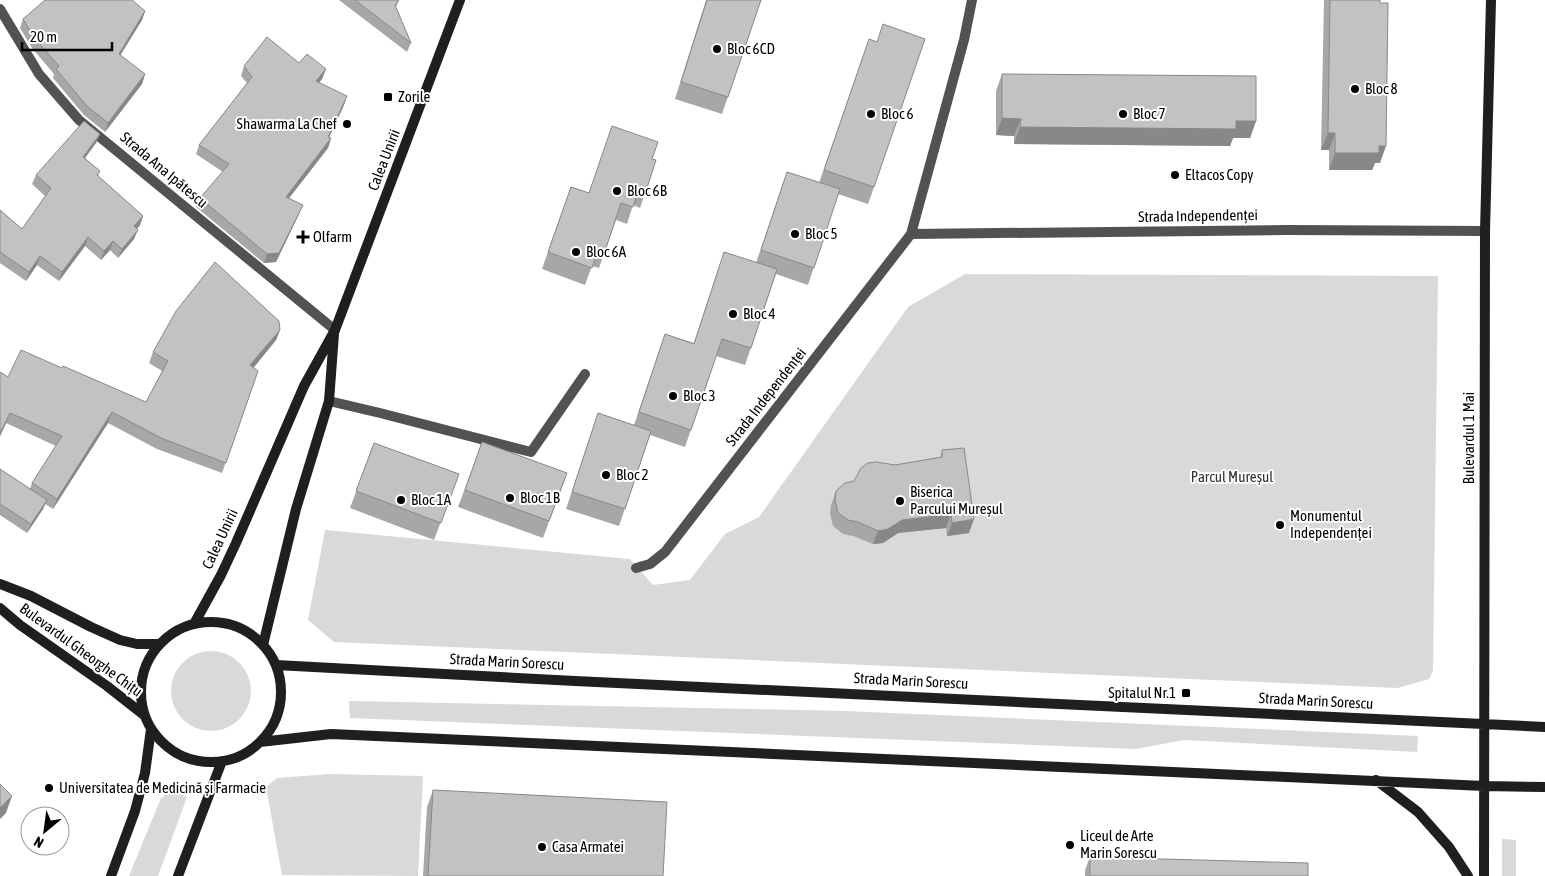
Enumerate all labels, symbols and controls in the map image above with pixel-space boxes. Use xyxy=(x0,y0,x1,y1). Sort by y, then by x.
scale bar xyxy=(22,20,112,52)
text: 20 m xyxy=(30,28,57,45)
place label: Bloc 6CD xyxy=(727,40,775,57)
marker: Bloc 6CD xyxy=(711,43,723,55)
place label: Bloc 8 xyxy=(1365,80,1398,97)
marker: Bloc 8 xyxy=(1349,83,1361,95)
place label: Zorile xyxy=(398,88,431,105)
marker: Zorile xyxy=(382,91,394,103)
place label: Bloc 6 xyxy=(881,105,914,122)
place label: Bloc 7 xyxy=(1133,105,1166,122)
marker: Bloc 6 xyxy=(865,108,877,120)
marker: Bloc 7 xyxy=(1117,108,1129,120)
place label: Shawarma La Chef xyxy=(237,115,337,132)
marker: Shawarma La Chef xyxy=(341,118,353,130)
street label: Calea Unirii xyxy=(364,127,403,193)
street label: Strada Ana Ipătescu xyxy=(117,128,211,211)
place label: Eltacos Copy xyxy=(1185,166,1254,183)
marker: Eltacos Copy xyxy=(1169,169,1181,181)
place label: Bloc 6B xyxy=(627,182,667,199)
marker: Bloc 6B xyxy=(611,185,623,197)
street label: Strada Independenței xyxy=(1138,206,1258,225)
place label: Bloc 5 xyxy=(805,225,838,242)
place label: Olfarm xyxy=(313,228,352,245)
marker: Bloc 5 xyxy=(789,228,801,240)
marker: Olfarm xyxy=(297,231,309,243)
place label: Bloc 6A xyxy=(586,243,627,260)
marker: Bloc 6A xyxy=(570,246,582,258)
place label: Bloc 4 xyxy=(743,305,776,322)
marker: Bloc 4 xyxy=(727,308,739,320)
street label: Strada Independenței xyxy=(722,344,809,449)
place label: Bloc 3 xyxy=(683,387,716,404)
marker: Bloc 3 xyxy=(667,390,679,402)
street label: Bulevardul 1 Mai xyxy=(1460,392,1477,484)
place label: Bloc 2 xyxy=(616,466,649,483)
park label: Parcul Mureșul xyxy=(1191,468,1273,485)
marker: Bloc 2 xyxy=(600,469,612,481)
place label: Biserica Parcului Mureșul xyxy=(910,483,1003,517)
place label: Bloc 1B xyxy=(520,489,560,506)
place label: Bloc 1A xyxy=(411,491,452,508)
marker: Bloc 1B xyxy=(504,492,516,504)
marker: Bloc 1A xyxy=(395,494,407,506)
marker: Biserica Parcului Mureșul xyxy=(894,495,906,507)
street label: Calea Unirii xyxy=(198,506,241,572)
place label: Monumentul Independenței xyxy=(1290,507,1372,541)
marker: Monumentul Independenței xyxy=(1274,519,1286,531)
street label: Bulevardul Gheorghe Chițu xyxy=(17,599,146,700)
street label: Strada Marin Sorescu xyxy=(449,650,565,673)
street label: Strada Marin Sorescu xyxy=(853,669,969,692)
place label: Spitalul Nr.1 xyxy=(1108,684,1176,701)
marker: Spitalul Nr.1 xyxy=(1180,687,1192,699)
street label: Strada Marin Sorescu xyxy=(1258,689,1374,712)
place label: Universitatea de Medicină și Farmacie xyxy=(59,779,266,796)
marker: Universitatea de Medicină și Farmacie xyxy=(43,782,55,794)
north arrow xyxy=(20,806,70,856)
place label: Liceul de Arte Marin Sorescu xyxy=(1080,827,1157,861)
text: N xyxy=(31,833,46,851)
place label: Casa Armatei xyxy=(552,838,624,855)
marker: Liceul de Arte Marin Sorescu xyxy=(1064,839,1076,851)
marker: Casa Armatei xyxy=(536,841,548,853)

